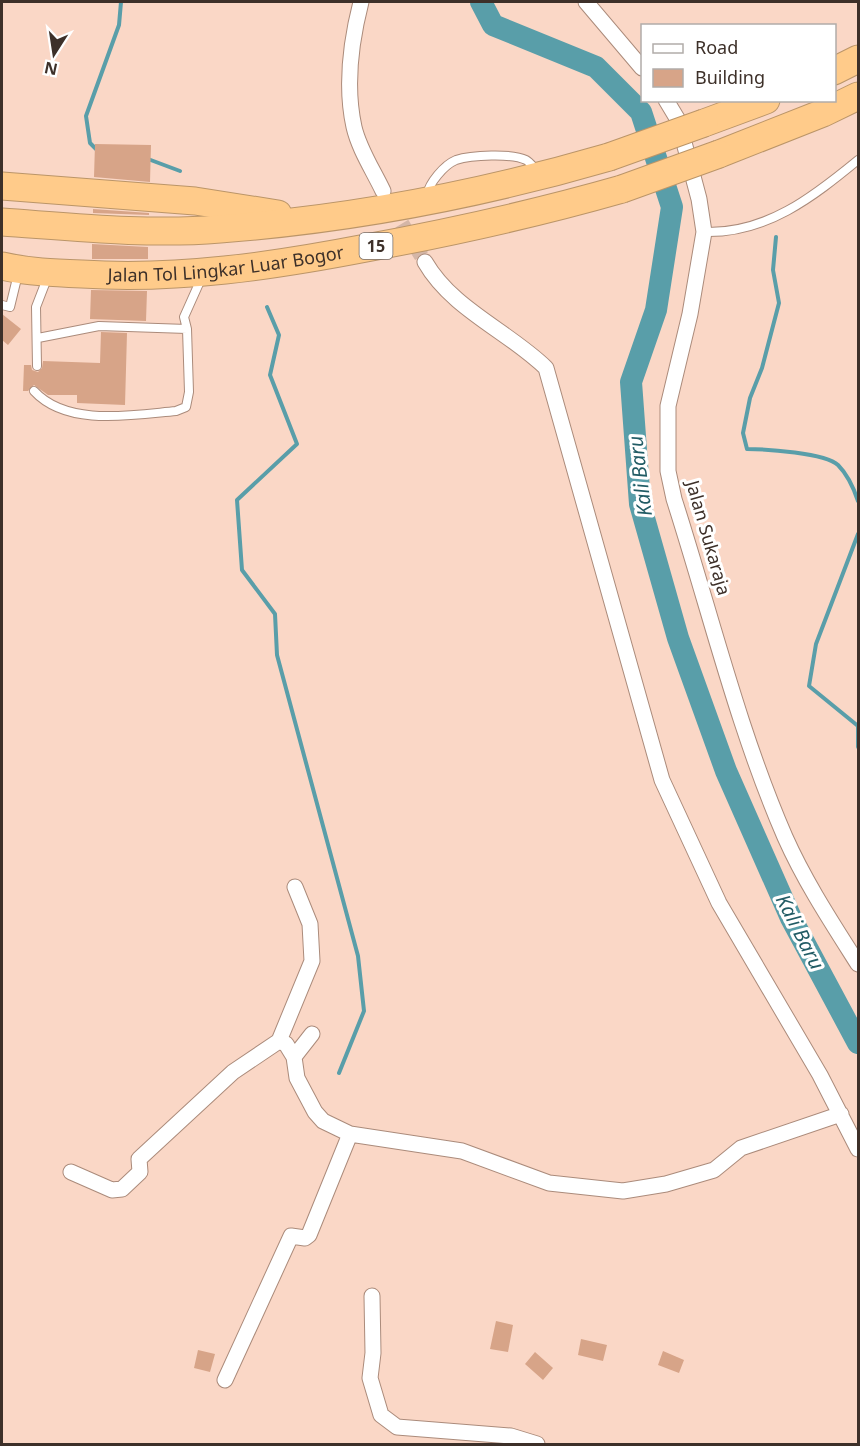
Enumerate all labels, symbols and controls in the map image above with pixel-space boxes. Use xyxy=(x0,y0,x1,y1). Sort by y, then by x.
north arrow xyxy=(24,24,84,84)
legend xyxy=(641,24,836,102)
text: Road xyxy=(695,35,738,59)
text: N xyxy=(42,57,60,81)
text: Building xyxy=(695,65,765,89)
road number: 15 xyxy=(360,233,392,259)
street label: Jalan Tol Lingkar Luar Bogor xyxy=(105,239,346,286)
water label: Kali Baru xyxy=(621,434,658,518)
street label: Jalan Sukaraja xyxy=(681,476,737,598)
water label: Kali Baru xyxy=(770,890,831,974)

